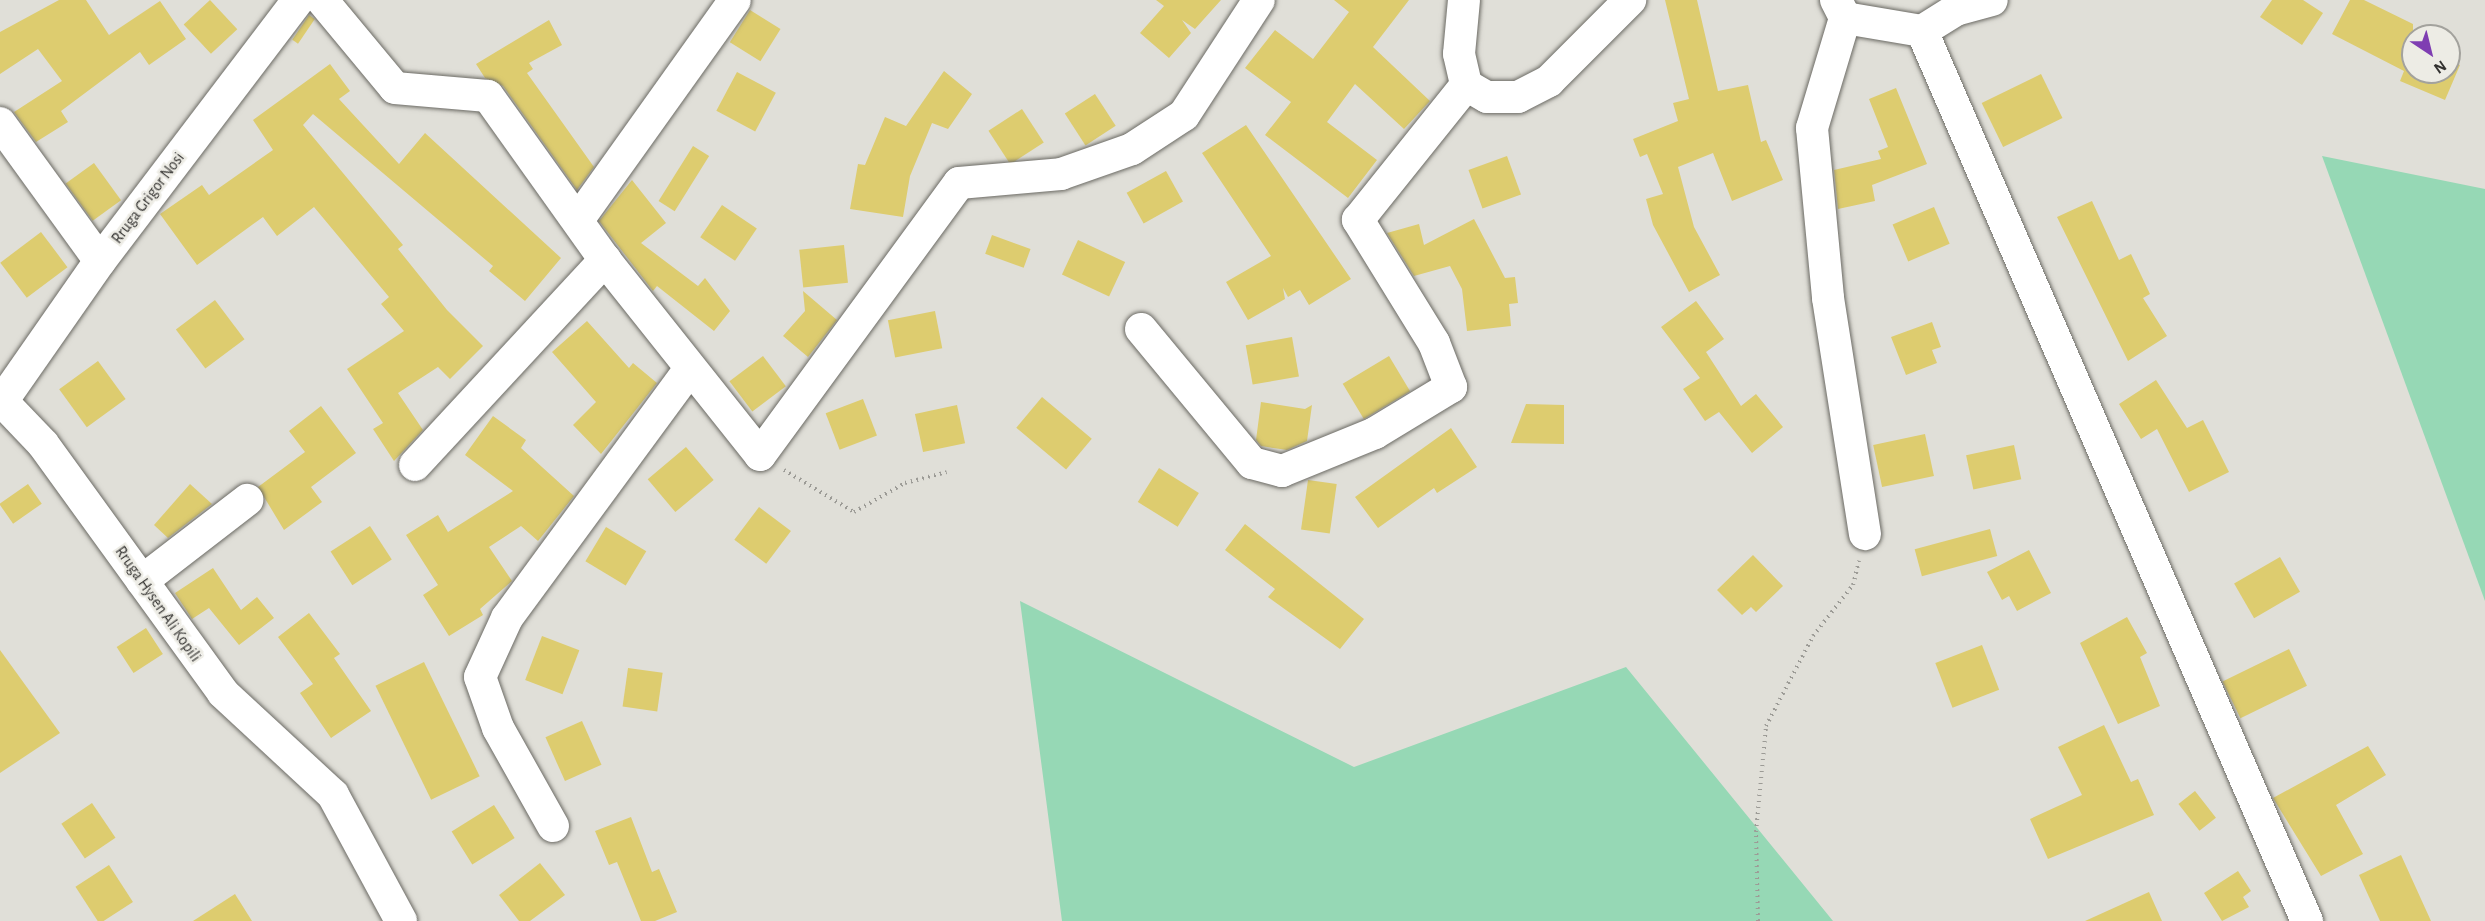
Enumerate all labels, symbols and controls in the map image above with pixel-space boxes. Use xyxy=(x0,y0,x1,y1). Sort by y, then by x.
north arrow xyxy=(2401,24,2461,84)
text: N xyxy=(2431,57,2449,77)
street label: Rruga Grigor Nosi xyxy=(107,149,189,247)
street label: Rruga Hysen Ali Kopili xyxy=(111,542,205,666)

